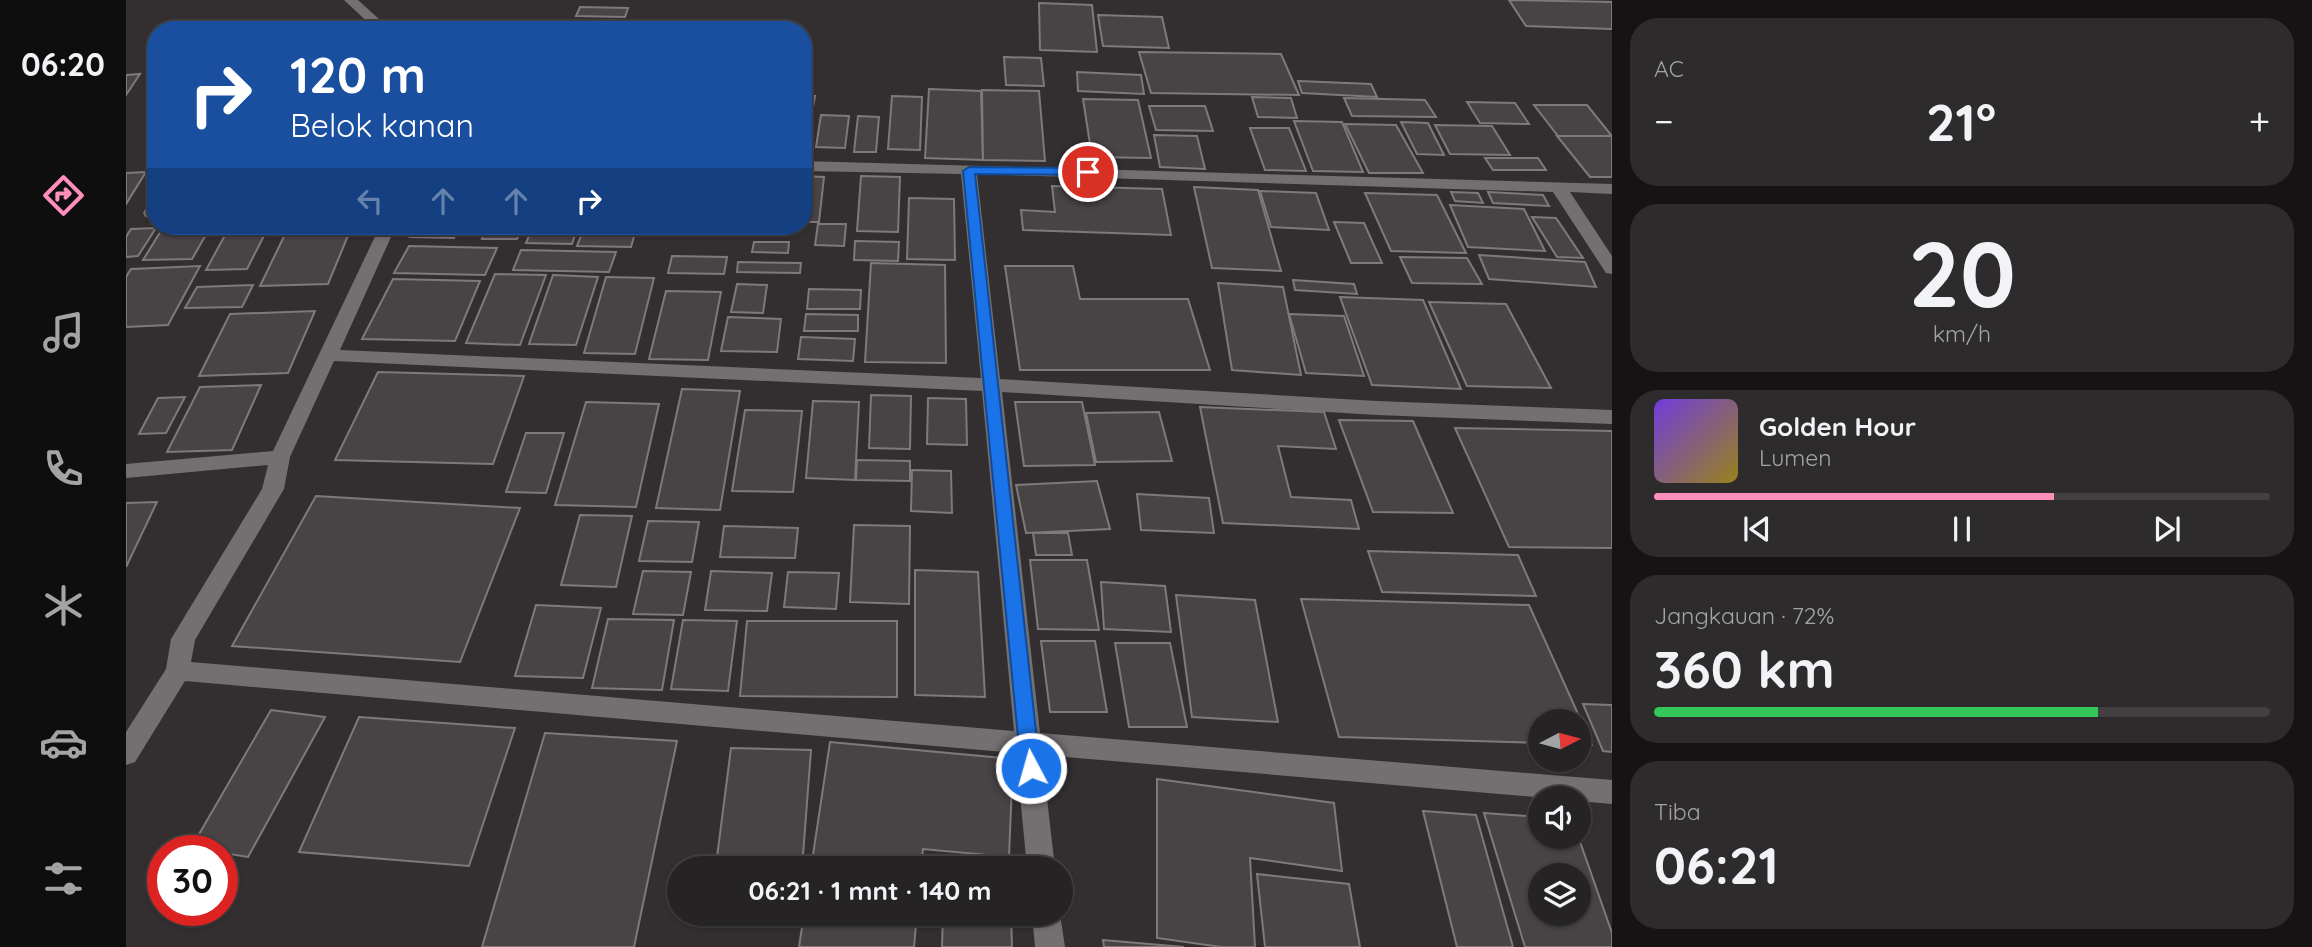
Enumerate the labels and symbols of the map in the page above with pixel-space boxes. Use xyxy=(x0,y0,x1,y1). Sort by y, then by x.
pin xyxy=(1058,142,1118,202)
north arrow xyxy=(1528,709,1591,772)
position arrow xyxy=(994,731,1068,805)
speed limit sign: 30 xyxy=(147,835,238,926)

